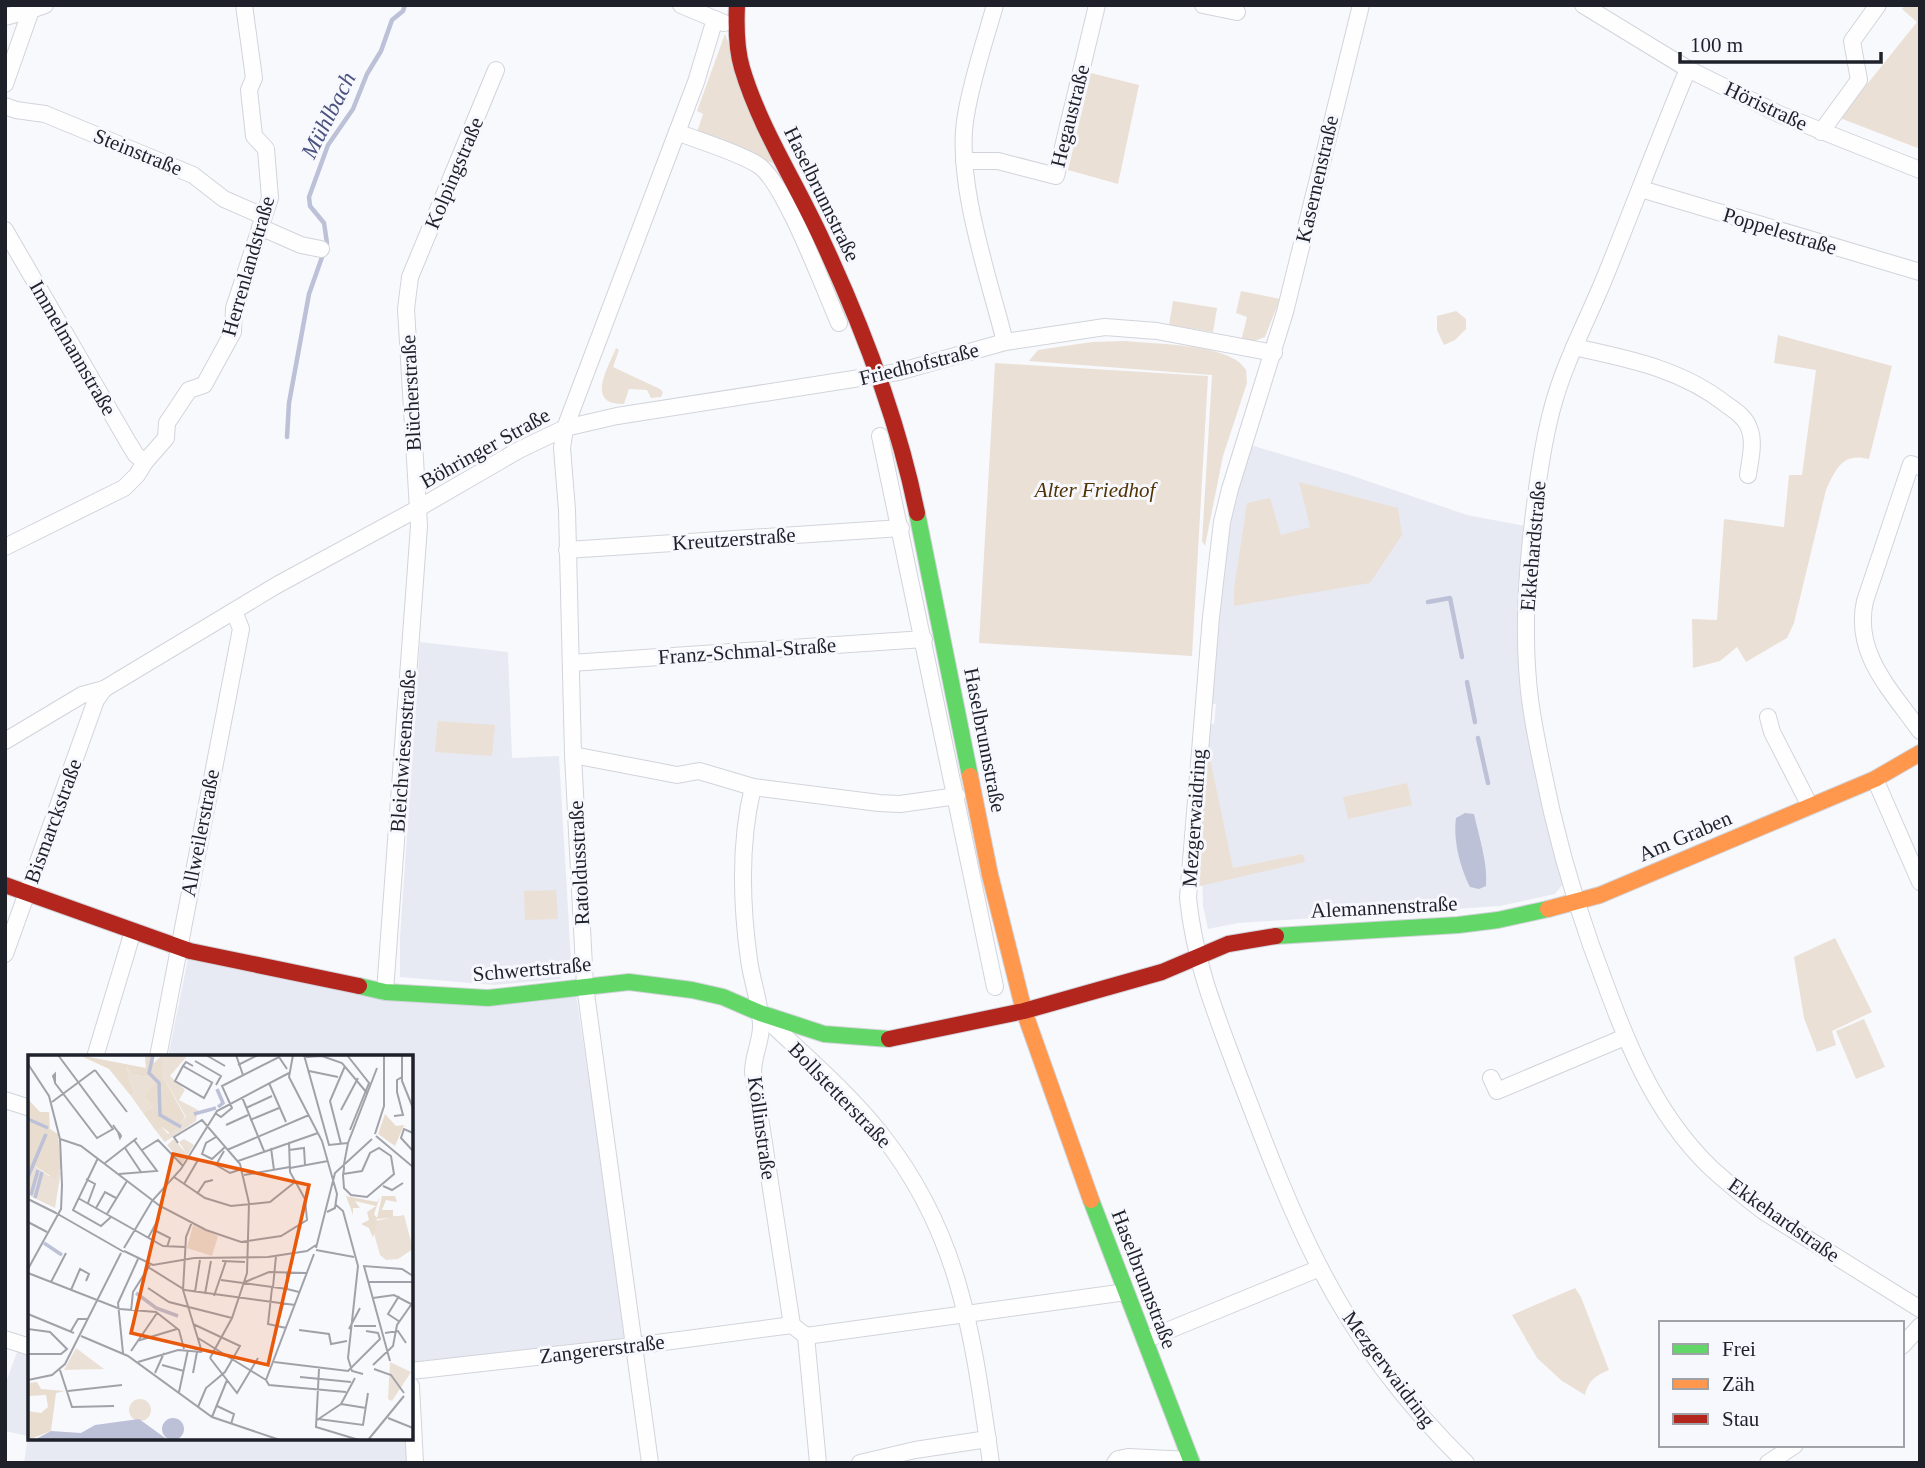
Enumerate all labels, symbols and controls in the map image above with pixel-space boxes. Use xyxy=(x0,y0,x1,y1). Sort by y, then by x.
scale bar xyxy=(1680,21,1881,65)
text: 100 m xyxy=(1690,33,1743,57)
street label: Hegaustraße xyxy=(1046,62,1094,170)
water label: Mühlbach xyxy=(296,68,361,163)
street label: Höristraße xyxy=(1721,76,1811,136)
street label: Kasernenstraße xyxy=(1291,113,1343,245)
street label: Kolpingstraße xyxy=(420,114,488,232)
street label: Steinstraße xyxy=(90,123,186,181)
street label: Haselbrunnstraße xyxy=(779,123,865,265)
street label: Herrenlandstraße xyxy=(217,193,279,339)
street label: Poppelestraße xyxy=(1720,202,1840,260)
street label: Immelmannstraße xyxy=(25,276,121,420)
street label: Blücherstraße xyxy=(396,334,426,452)
street label: Friedhofstraße xyxy=(857,338,981,390)
street label: Böhringer Straße xyxy=(416,403,554,493)
park label: Alter Friedhof xyxy=(1033,478,1159,502)
street label: Ekkehardstraße xyxy=(1515,480,1551,612)
street label: Kreutzerstraße xyxy=(672,523,796,555)
street label: Franz-Schmal-Straße xyxy=(657,633,837,669)
street label: Haselbrunnstraße xyxy=(959,666,1011,814)
street label: Bleichwiesenstraße xyxy=(385,669,421,833)
street label: Mezgerwaidring xyxy=(1177,747,1211,888)
street label: Bismarckstraße xyxy=(19,756,87,886)
street label: Allweilerstraße xyxy=(176,767,224,899)
street label: Ratoldusstraße xyxy=(564,800,594,926)
street label: Am Graben xyxy=(1635,806,1736,866)
street label: Alemannenstraße xyxy=(1310,891,1458,923)
street label: Schwertstraße xyxy=(472,952,592,986)
street label: Bollstetterstraße xyxy=(784,1037,896,1153)
inset map xyxy=(28,1055,413,1440)
street label: Köllinstraße xyxy=(743,1075,781,1181)
street label: Ekkehardstraße xyxy=(1724,1173,1844,1267)
street label: Haselbrunnstraße xyxy=(1106,1206,1182,1352)
street label: Mezgerwaidring xyxy=(1338,1306,1441,1432)
legend xyxy=(1659,1321,1904,1447)
street label: Zangererstraße xyxy=(538,1329,666,1369)
text: Frei xyxy=(1722,1337,1756,1361)
text: Zäh xyxy=(1722,1372,1755,1396)
text: Stau xyxy=(1722,1407,1760,1431)

